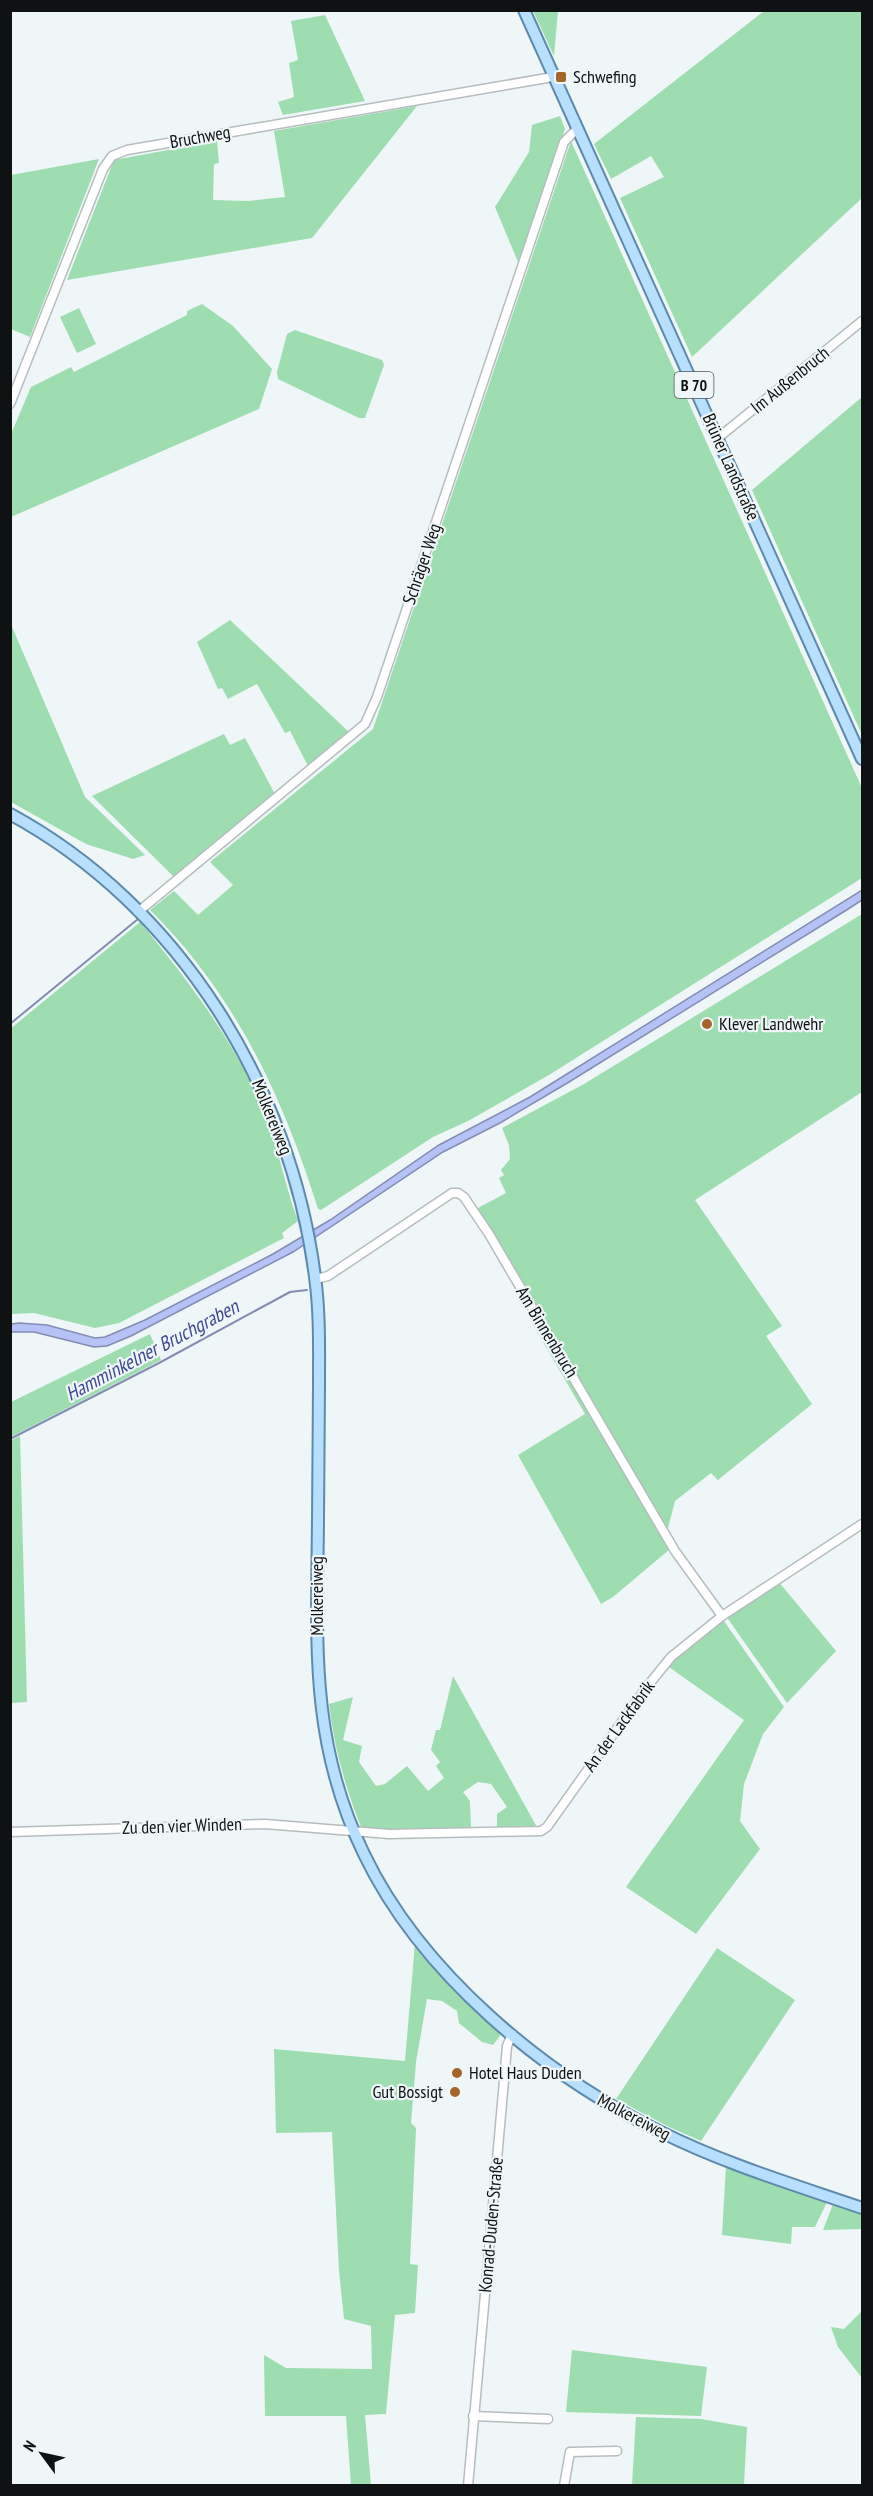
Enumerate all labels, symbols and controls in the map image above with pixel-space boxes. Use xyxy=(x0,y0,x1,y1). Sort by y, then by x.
place label: Schwefing xyxy=(573,65,636,88)
marker: Schwefing xyxy=(554,70,568,84)
street label: Bruchweg xyxy=(168,120,232,153)
street label: Im Außenbruch xyxy=(746,341,834,418)
road number: B 70 xyxy=(674,372,714,398)
street label: Brüner Landstraße xyxy=(698,410,765,524)
street label: Schräger Weg xyxy=(397,520,446,607)
place label: Klever Landwehr xyxy=(719,1012,823,1035)
marker: Klever Landwehr xyxy=(700,1017,714,1031)
street label: Molkereiweg xyxy=(247,1076,298,1158)
street label: Am Binnenbruch xyxy=(511,1282,584,1382)
water label: Hamminkelner Bruchgraben xyxy=(61,1293,244,1407)
street label: Molkereiweg xyxy=(305,1556,328,1636)
street label: An der Lackfabrik xyxy=(578,1675,659,1776)
street label: Zu den vier Winden xyxy=(122,1812,242,1839)
place label: Hotel Haus Duden xyxy=(469,2061,582,2084)
marker: Hotel Haus Duden xyxy=(450,2066,464,2080)
place label: Gut Bossigt xyxy=(373,2080,443,2103)
marker: Gut Bossigt xyxy=(448,2085,462,2099)
street label: Molkereiweg xyxy=(594,2088,675,2145)
street label: Konrad-Duden-Straße xyxy=(473,2156,508,2294)
north arrow xyxy=(12,2424,72,2484)
text: N xyxy=(19,2437,40,2455)

